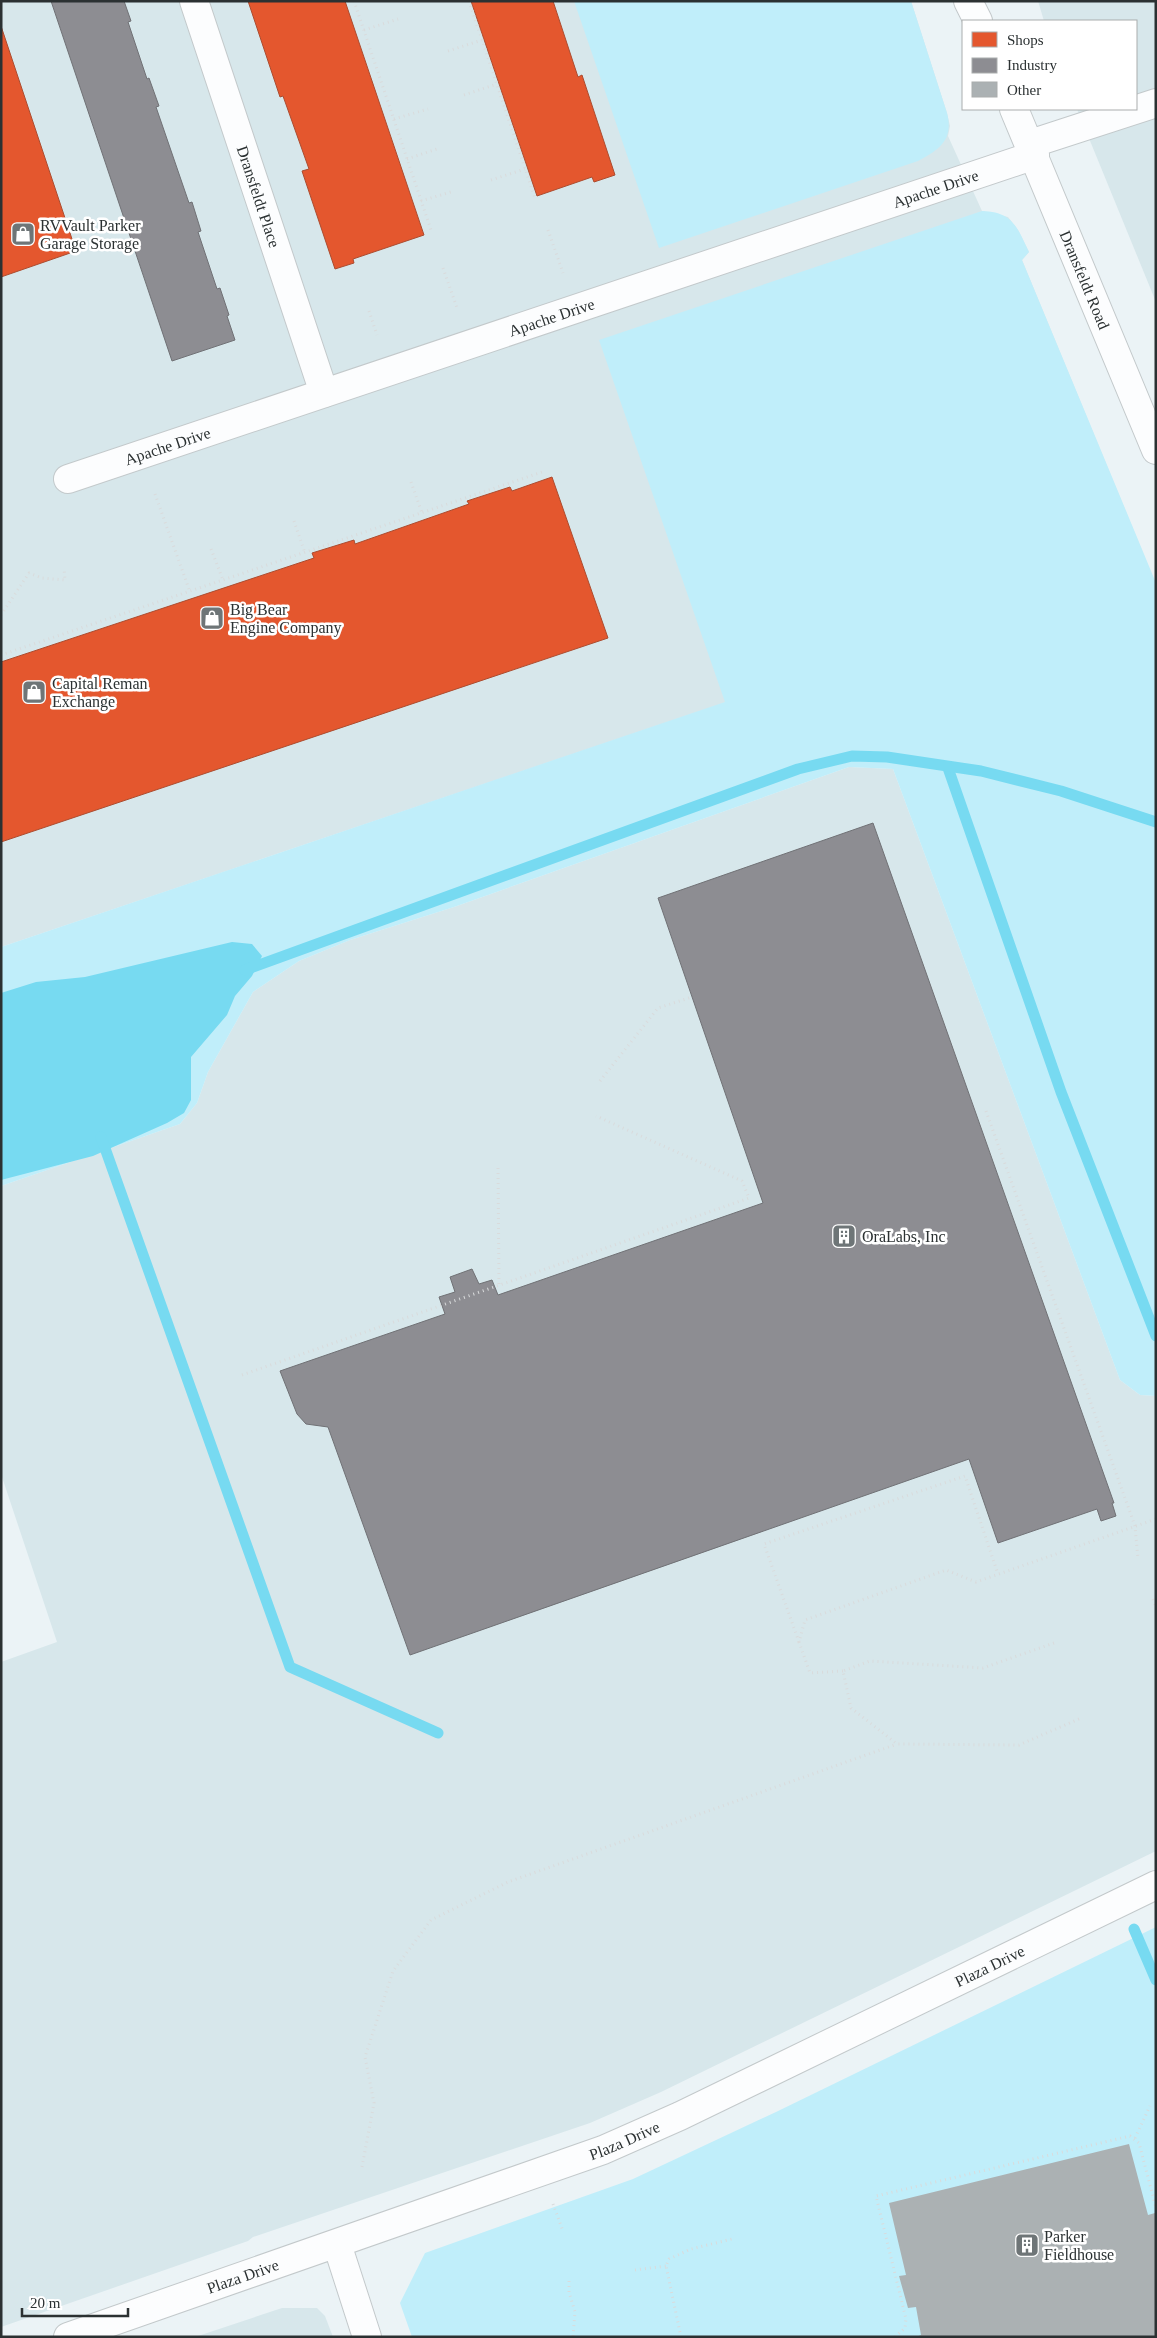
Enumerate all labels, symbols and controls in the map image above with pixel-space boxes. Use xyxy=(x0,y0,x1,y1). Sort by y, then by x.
legend xyxy=(962,20,1137,110)
text: Shops xyxy=(1007,32,1044,48)
text: Industry xyxy=(1007,57,1057,73)
text: Other xyxy=(1007,82,1041,98)
street label: Dransfeldt Place xyxy=(234,144,283,250)
street label: Apache Drive xyxy=(891,167,981,211)
place label: RVVault Parker Garage Storage xyxy=(40,217,141,253)
shop icon: RVVault Parker Garage Storage xyxy=(10,221,36,247)
street label: Dransfeldt Road xyxy=(1057,228,1113,332)
street label: Apache Drive xyxy=(507,295,597,340)
street label: Apache Drive xyxy=(123,424,213,468)
place label: Big Bear Engine Company xyxy=(230,601,342,637)
shop icon: Big Bear Engine Company xyxy=(199,605,225,631)
place label: Capital Reman Exchange xyxy=(52,675,148,711)
shop icon: Capital Reman Exchange xyxy=(21,679,47,705)
building icon: OraLabs, Inc xyxy=(831,1223,857,1249)
place label: OraLabs, Inc xyxy=(862,1228,946,1245)
street label: Plaza Drive xyxy=(952,1942,1027,1990)
street label: Plaza Drive xyxy=(587,2118,662,2163)
place label: Parker Fieldhouse xyxy=(1044,2228,1114,2263)
building icon: Parker Fieldhouse xyxy=(1014,2232,1040,2258)
street label: Plaza Drive xyxy=(205,2256,281,2297)
scale bar xyxy=(22,2286,129,2318)
text: 20 m xyxy=(30,2295,61,2311)

